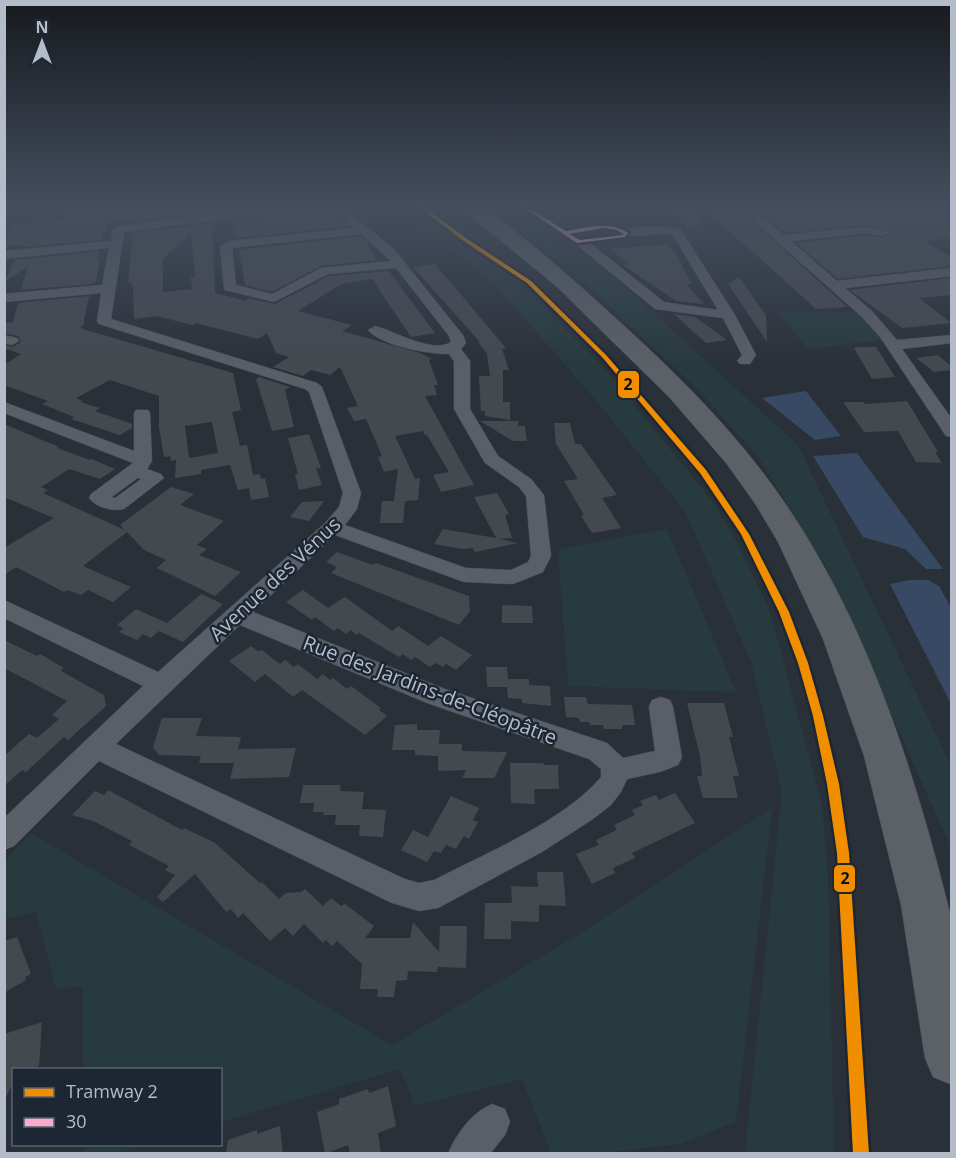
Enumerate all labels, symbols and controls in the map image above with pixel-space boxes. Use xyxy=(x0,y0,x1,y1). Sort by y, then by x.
north arrow xyxy=(12,12,72,72)
text: N xyxy=(35,16,49,38)
line badge: 2 xyxy=(617,370,640,399)
text: 2 xyxy=(623,373,633,395)
street label: Avenue des Vénus xyxy=(203,511,346,647)
street label: Rue des Jardins-de-Cléopâtre xyxy=(299,629,561,751)
line badge: 2 xyxy=(833,864,856,893)
text: 2 xyxy=(840,867,850,889)
legend xyxy=(12,1068,222,1146)
text: Tramway 2 xyxy=(66,1079,158,1103)
text: 30 xyxy=(66,1109,87,1133)

